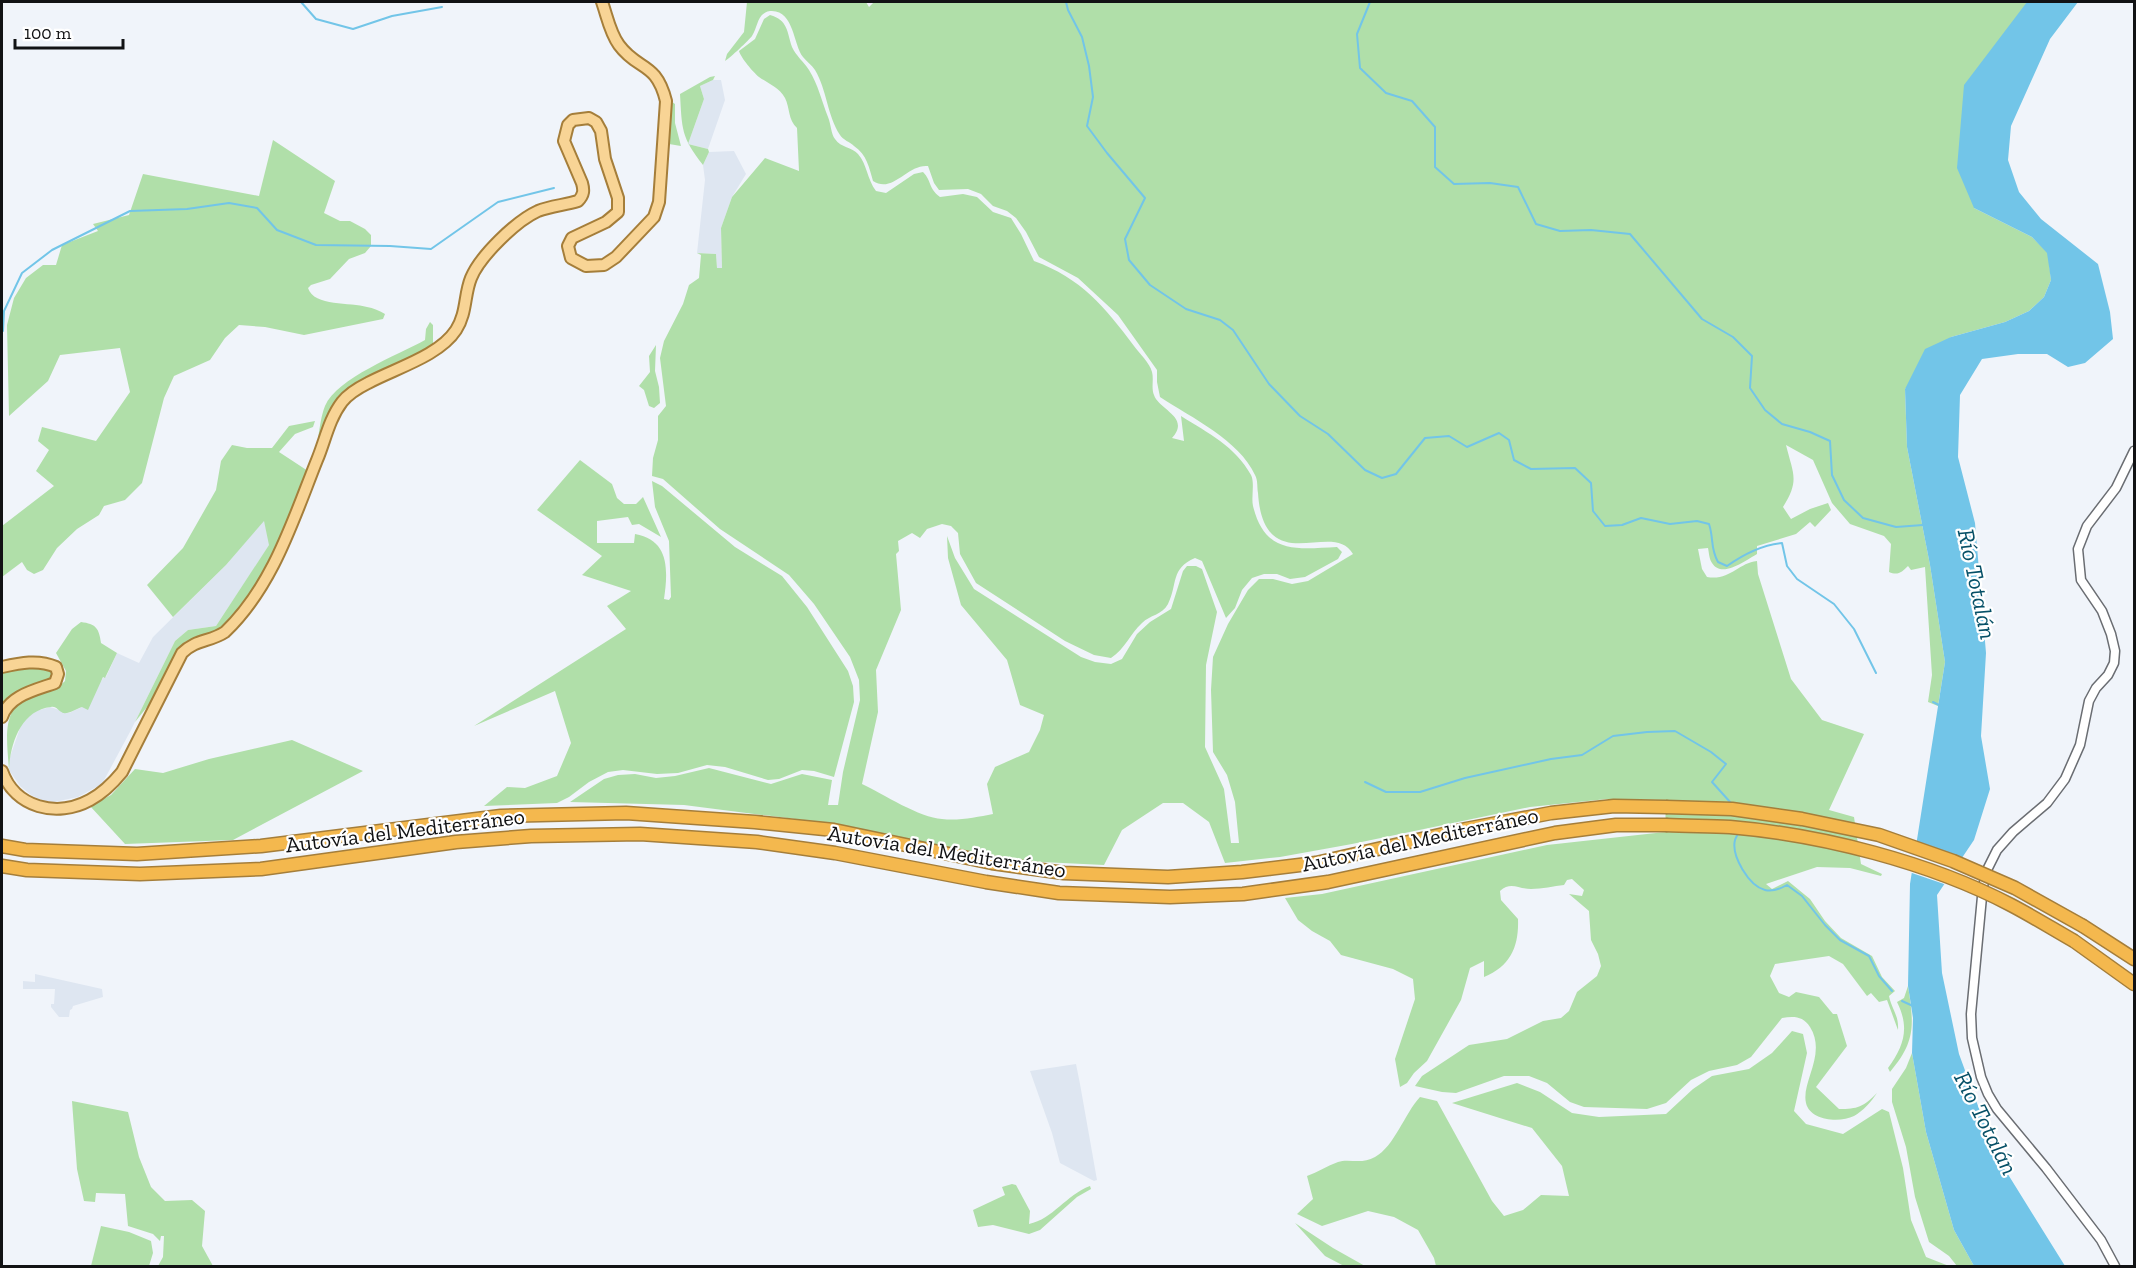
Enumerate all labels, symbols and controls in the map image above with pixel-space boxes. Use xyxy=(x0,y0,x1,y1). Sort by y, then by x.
scale bar xyxy=(15,12,123,50)
text: 100 m xyxy=(24,22,72,44)
water label: Río Totalán xyxy=(1952,526,2003,642)
street label: Autovía del Mediterráneo xyxy=(1299,801,1541,878)
street label: Autovía del Mediterráneo xyxy=(284,802,526,859)
street label: Autovía del Mediterráneo xyxy=(826,819,1068,884)
water label: Río Totalán xyxy=(1948,1066,2025,1179)

